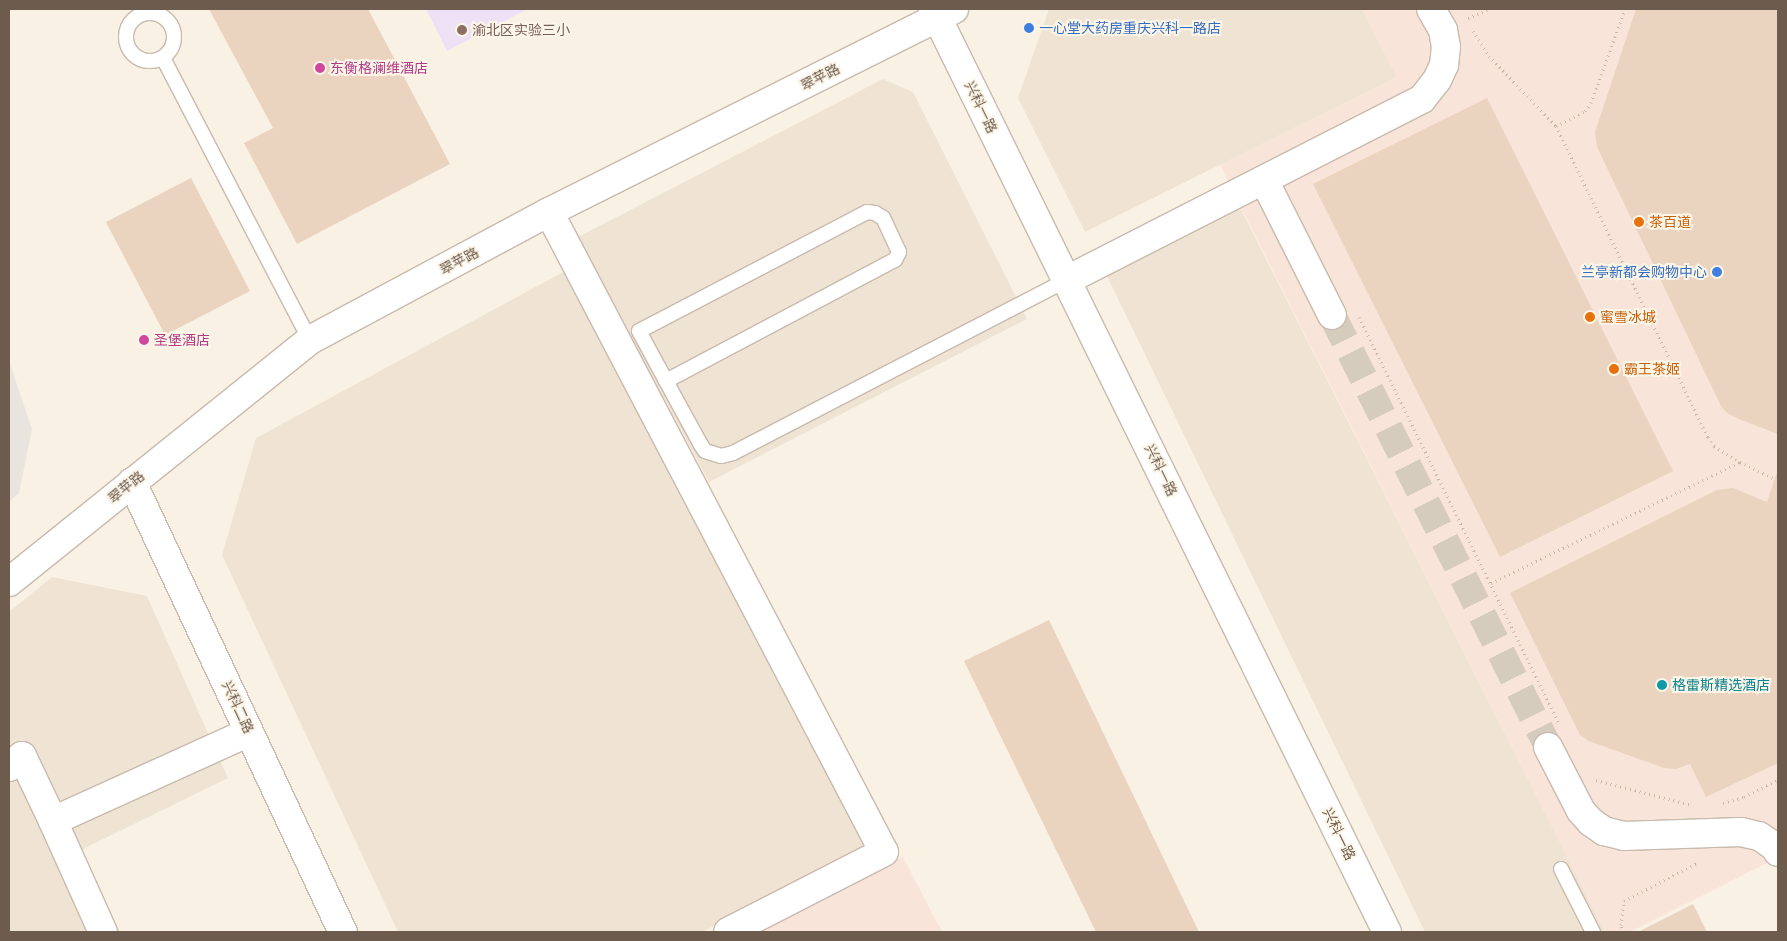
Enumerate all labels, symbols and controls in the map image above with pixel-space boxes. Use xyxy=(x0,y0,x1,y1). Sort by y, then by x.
place label: 一心堂大药房重庆兴科一路店 xyxy=(1039,20,1221,36)
place label: 渝北区实验三小 xyxy=(472,22,570,38)
marker: 一心堂大药房重庆兴科一路店 xyxy=(1023,22,1035,34)
marker: 渝北区实验三小 xyxy=(456,24,468,36)
place label: 东衡格澜维酒店 xyxy=(330,60,428,76)
street label: 翠苹路 xyxy=(797,60,843,94)
marker: 东衡格澜维酒店 xyxy=(314,62,326,74)
street label: 兴科一路 xyxy=(961,78,1001,136)
place label: 茶百道 xyxy=(1649,214,1691,230)
marker: 茶百道 xyxy=(1633,216,1645,228)
street label: 翠苹路 xyxy=(437,244,481,278)
place label: 兰亭新都会购物中心 xyxy=(1581,264,1707,280)
marker: 兰亭新都会购物中心 xyxy=(1711,266,1723,278)
place label: 蜜雪冰城 xyxy=(1600,309,1656,325)
marker: 蜜雪冰城 xyxy=(1584,311,1596,323)
place label: 圣堡酒店 xyxy=(154,332,210,348)
marker: 圣堡酒店 xyxy=(138,334,150,346)
place label: 霸王茶姬 xyxy=(1624,361,1680,377)
marker: 霸王茶姬 xyxy=(1608,363,1620,375)
street label: 兴科一路 xyxy=(1141,441,1181,499)
street label: 翠苹路 xyxy=(104,467,148,507)
place label: 格雷斯精选酒店 xyxy=(1672,677,1770,693)
street label: 兴科二路 xyxy=(219,678,257,736)
marker: 格雷斯精选酒店 xyxy=(1656,679,1668,691)
street label: 兴科一路 xyxy=(1319,805,1359,863)

